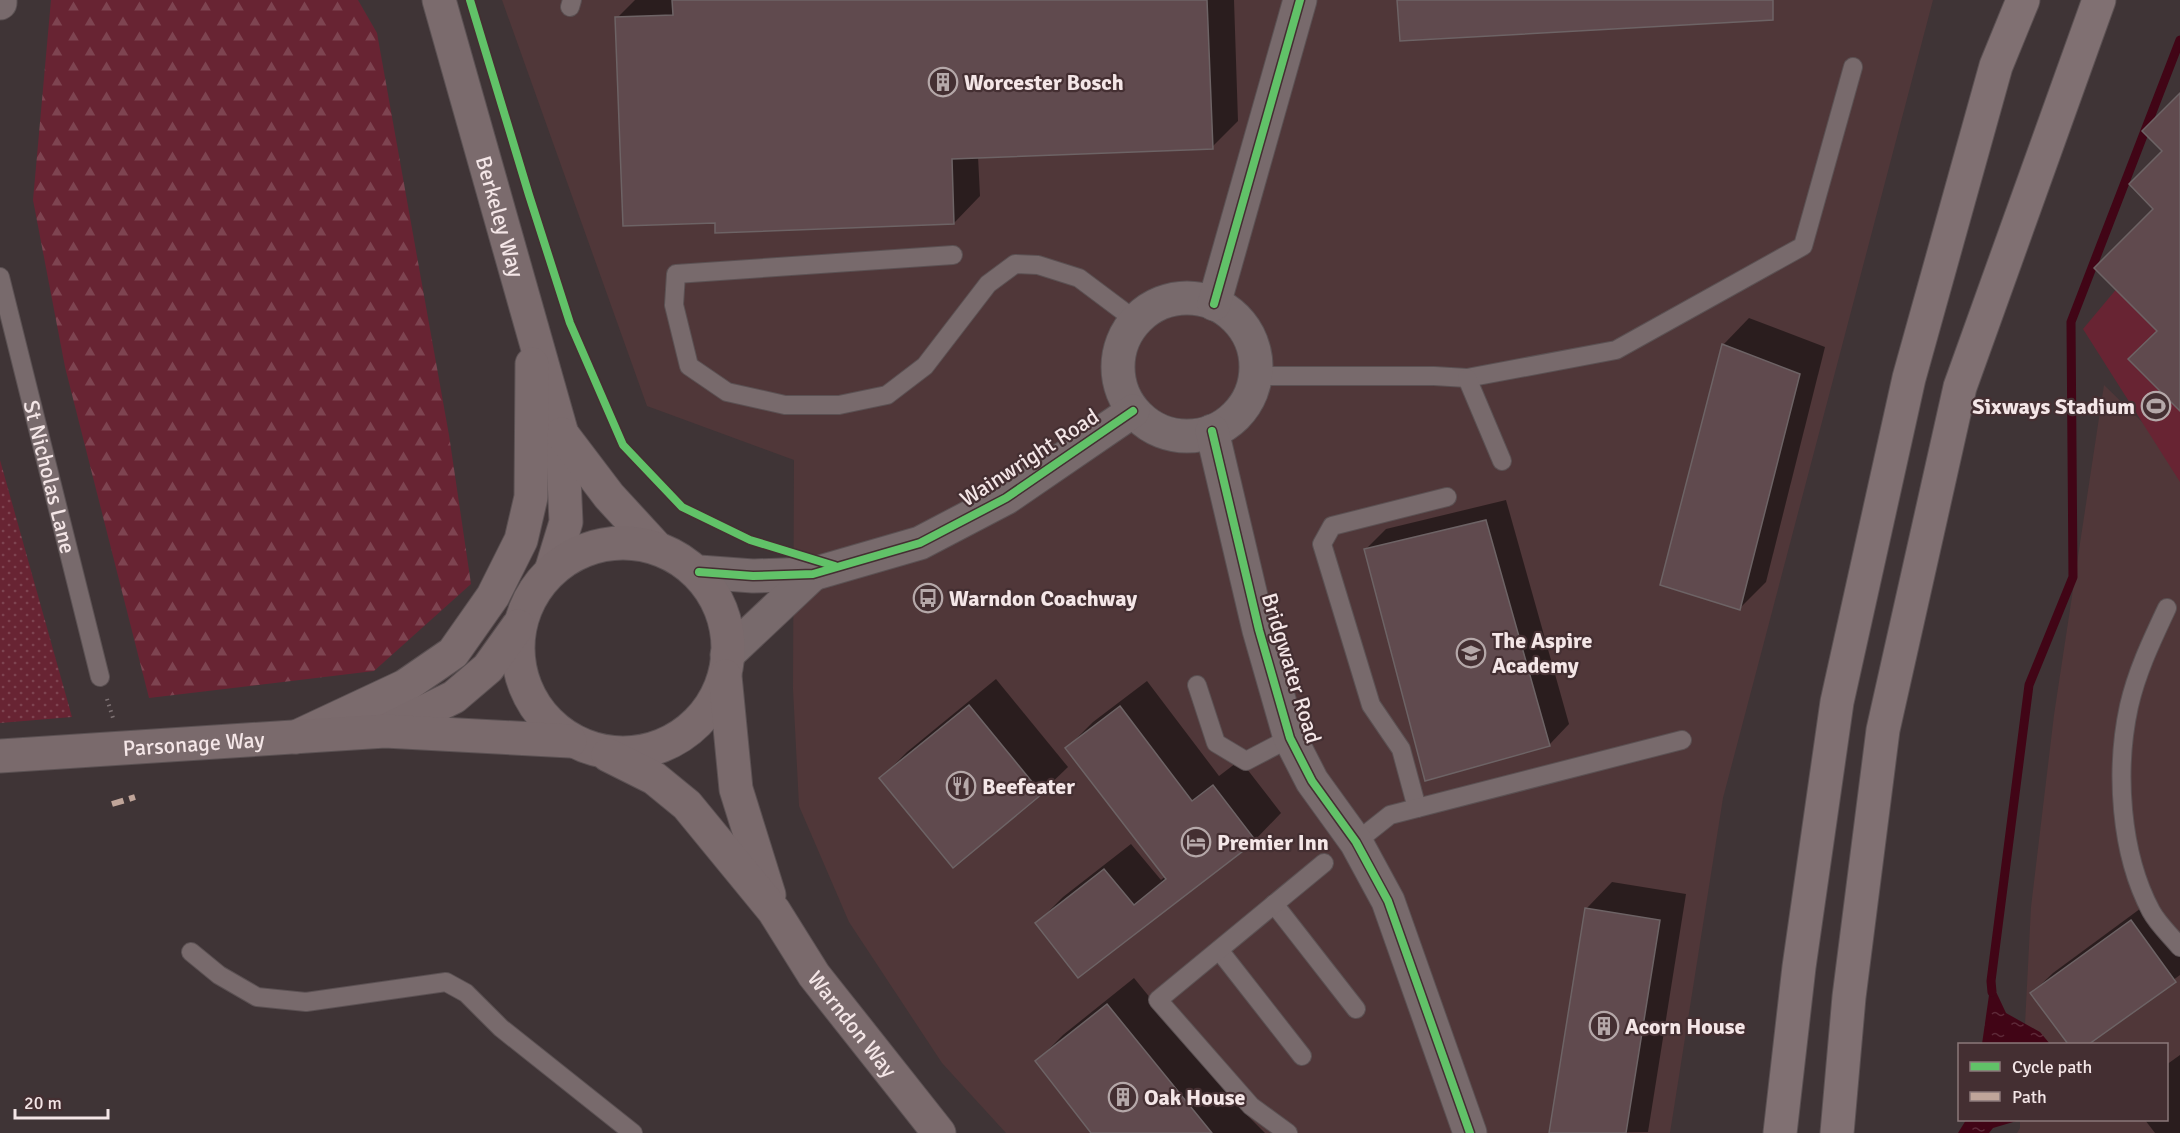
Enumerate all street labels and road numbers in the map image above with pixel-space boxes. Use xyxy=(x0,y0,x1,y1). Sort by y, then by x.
street label: Berkeley Way xyxy=(470,153,530,281)
street label: St Nicholas Lane xyxy=(17,397,82,556)
street label: Wainwright Road xyxy=(955,402,1104,512)
street label: Bridgwater Road xyxy=(1256,590,1327,747)
street label: Parsonage Way xyxy=(122,726,266,762)
street label: Warndon Way xyxy=(802,966,903,1083)

